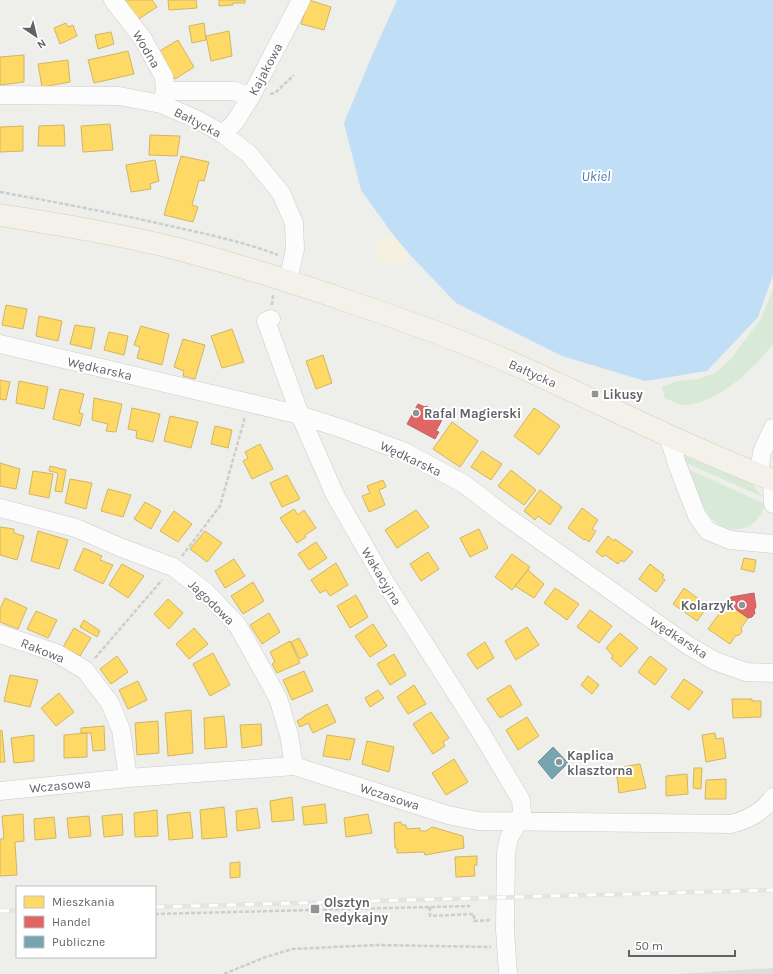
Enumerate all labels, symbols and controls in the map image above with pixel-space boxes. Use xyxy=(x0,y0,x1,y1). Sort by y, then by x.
north arrow xyxy=(16,16,56,56)
street label: Wodna xyxy=(130,28,164,71)
text: N xyxy=(34,36,48,51)
street label: Kajakowa xyxy=(245,40,286,98)
street label: Bałtycka xyxy=(172,104,224,141)
water label: Ukiel xyxy=(581,168,611,185)
street label: Wędkarska xyxy=(66,354,134,383)
street label: Bałtycka xyxy=(506,356,559,391)
place label: Likusy xyxy=(603,387,643,402)
marker: Likusy xyxy=(590,389,600,399)
place label: Rafal Magierski xyxy=(424,406,521,421)
marker: Rafal Magierski xyxy=(411,408,421,418)
street label: Wędkarska xyxy=(378,438,444,479)
street label: Wakacyjna xyxy=(358,545,405,608)
street label: Jagodowa xyxy=(185,577,238,628)
place label: Kolarzyk xyxy=(681,598,734,613)
marker: Kolarzyk xyxy=(737,600,747,610)
street label: Wędkarska xyxy=(647,613,711,662)
street label: Rakowa xyxy=(19,635,67,666)
place label: Kaplica klasztorna xyxy=(567,748,633,778)
marker: Kaplica klasztorna xyxy=(554,757,564,767)
street label: Wczasowa xyxy=(29,775,91,796)
street label: Wczasowa xyxy=(358,780,422,813)
legend xyxy=(16,886,156,958)
text: Mieszkania xyxy=(52,895,115,909)
place label: Olsztyn Redykajny xyxy=(324,895,389,925)
marker: Olsztyn Redykajny xyxy=(309,903,321,915)
text: Handel xyxy=(52,915,91,929)
scale bar xyxy=(629,932,735,958)
text: Publiczne xyxy=(52,935,105,949)
text: 50 m xyxy=(635,939,663,953)

